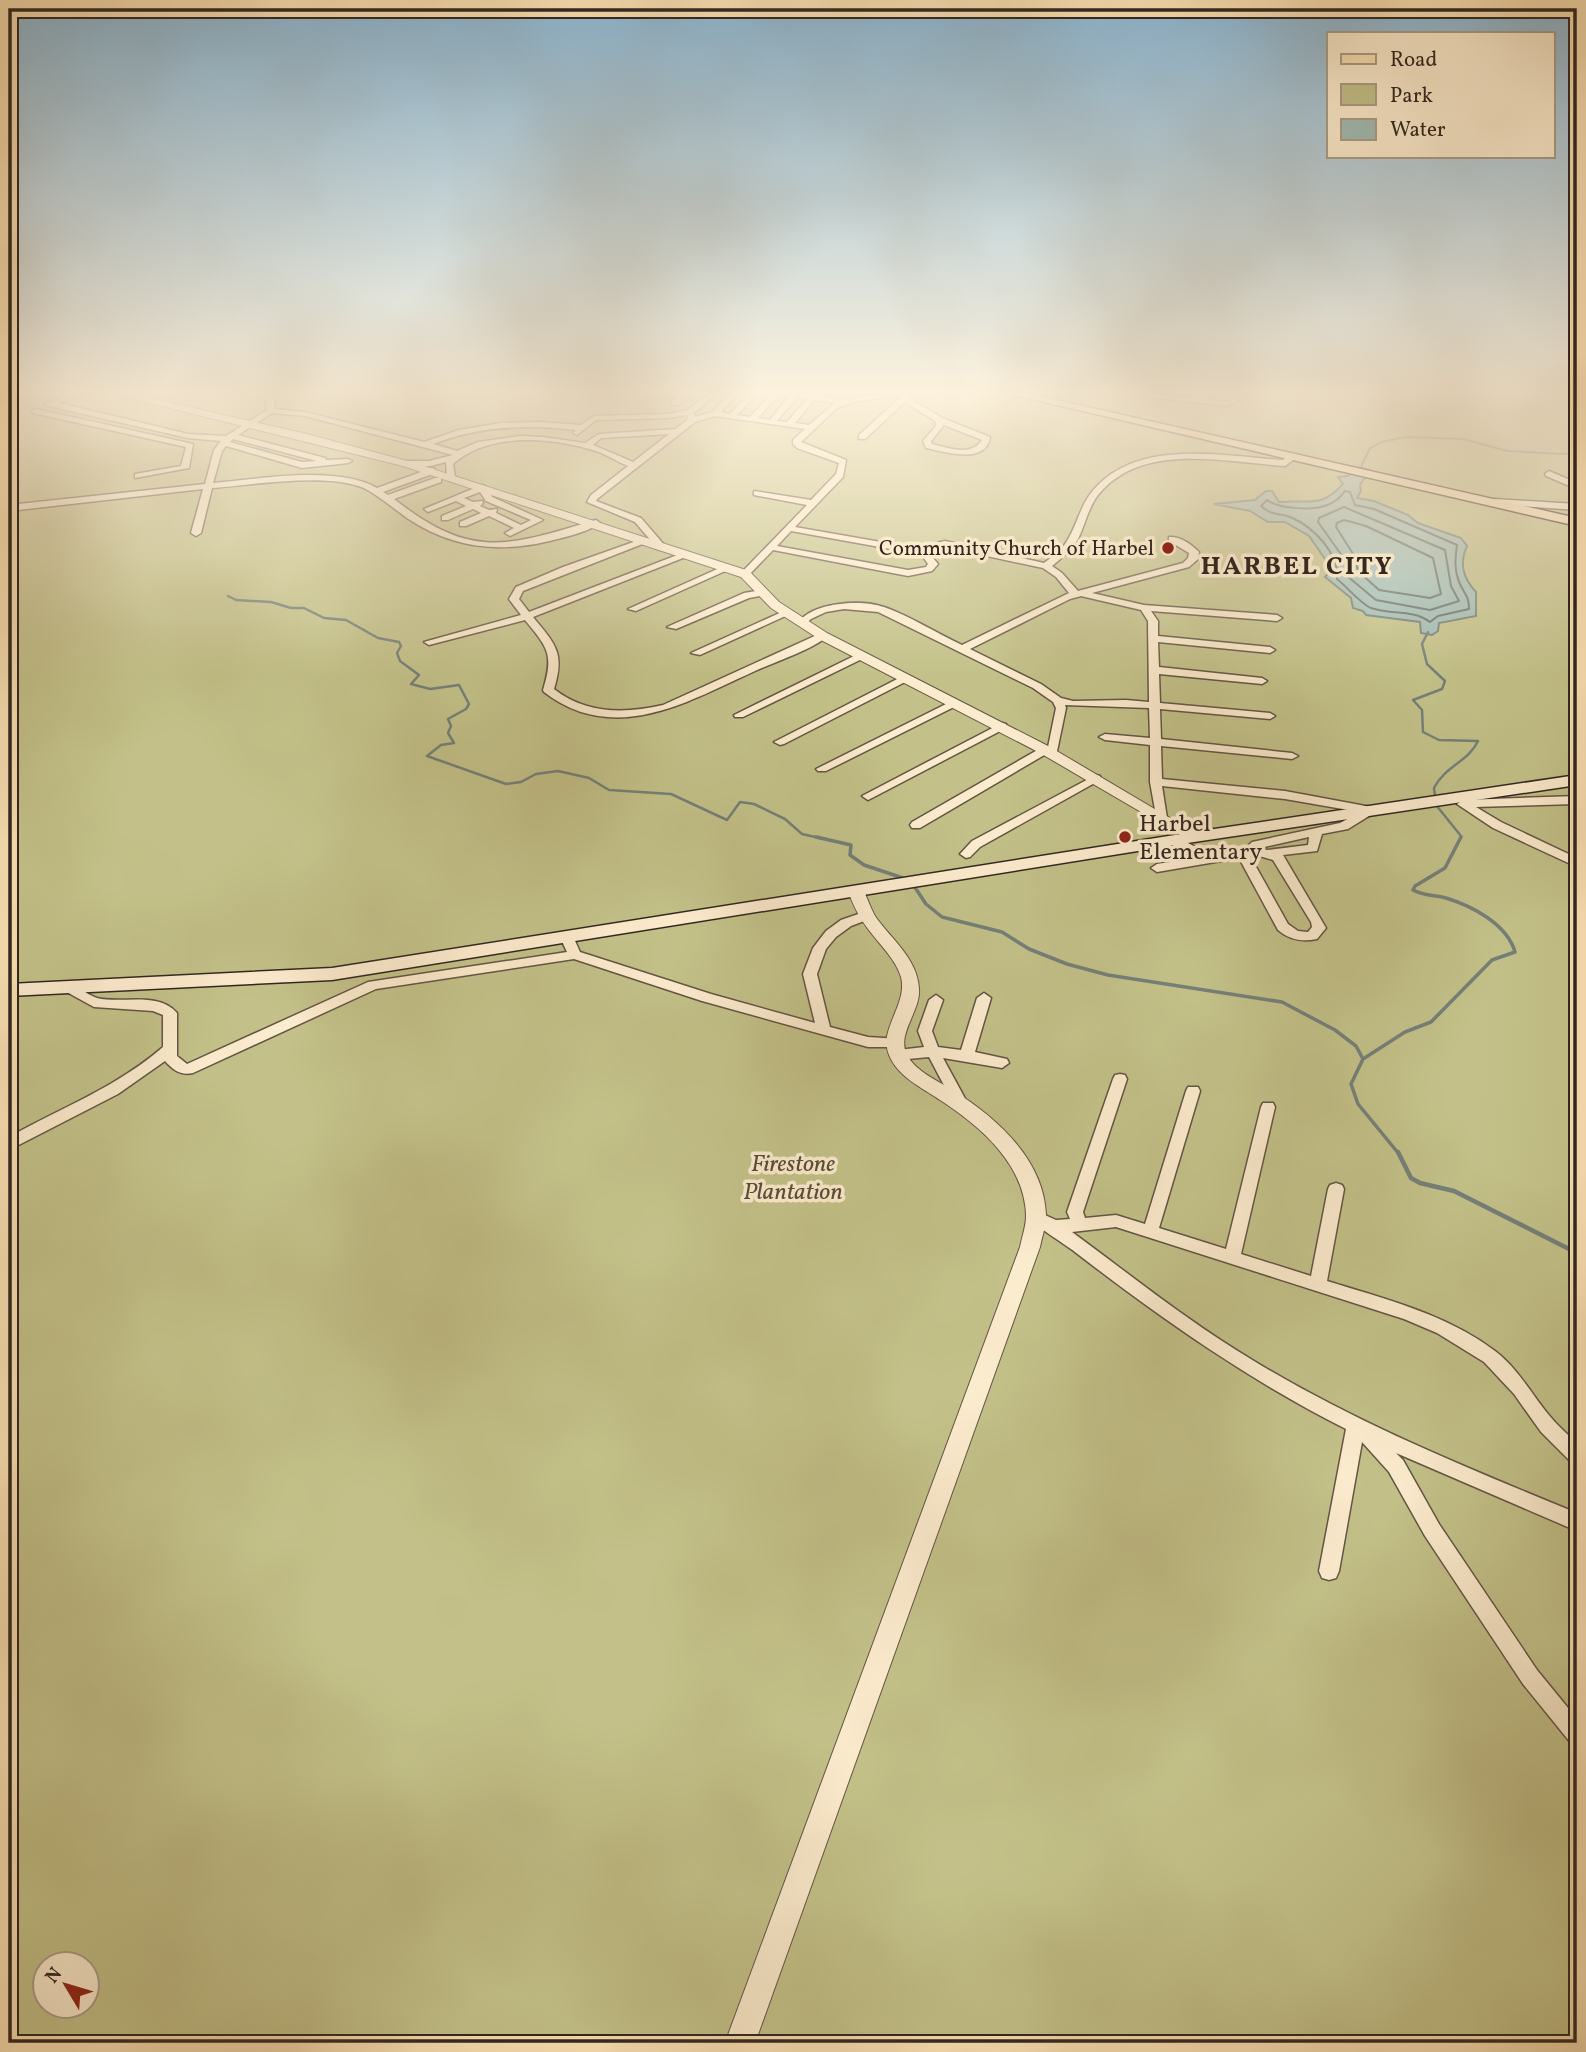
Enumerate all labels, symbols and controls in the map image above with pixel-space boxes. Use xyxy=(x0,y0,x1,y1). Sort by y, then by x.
legend xyxy=(1327,32,1554,158)
text: Road xyxy=(1390,46,1437,75)
text: Park xyxy=(1390,82,1433,111)
text: Water xyxy=(1390,116,1446,145)
place label: Community Church of Harbel xyxy=(879,535,1154,564)
marker: Community Church of Harbel xyxy=(1160,540,1176,556)
district label: HARBEL CITY xyxy=(1200,549,1394,585)
place label: Harbel Elementary xyxy=(1139,808,1262,870)
marker: Harbel Elementary xyxy=(1117,829,1133,845)
park label: Firestone Plantation xyxy=(743,1148,843,1210)
north arrow xyxy=(32,1951,102,2021)
text: N xyxy=(40,1962,69,1989)

